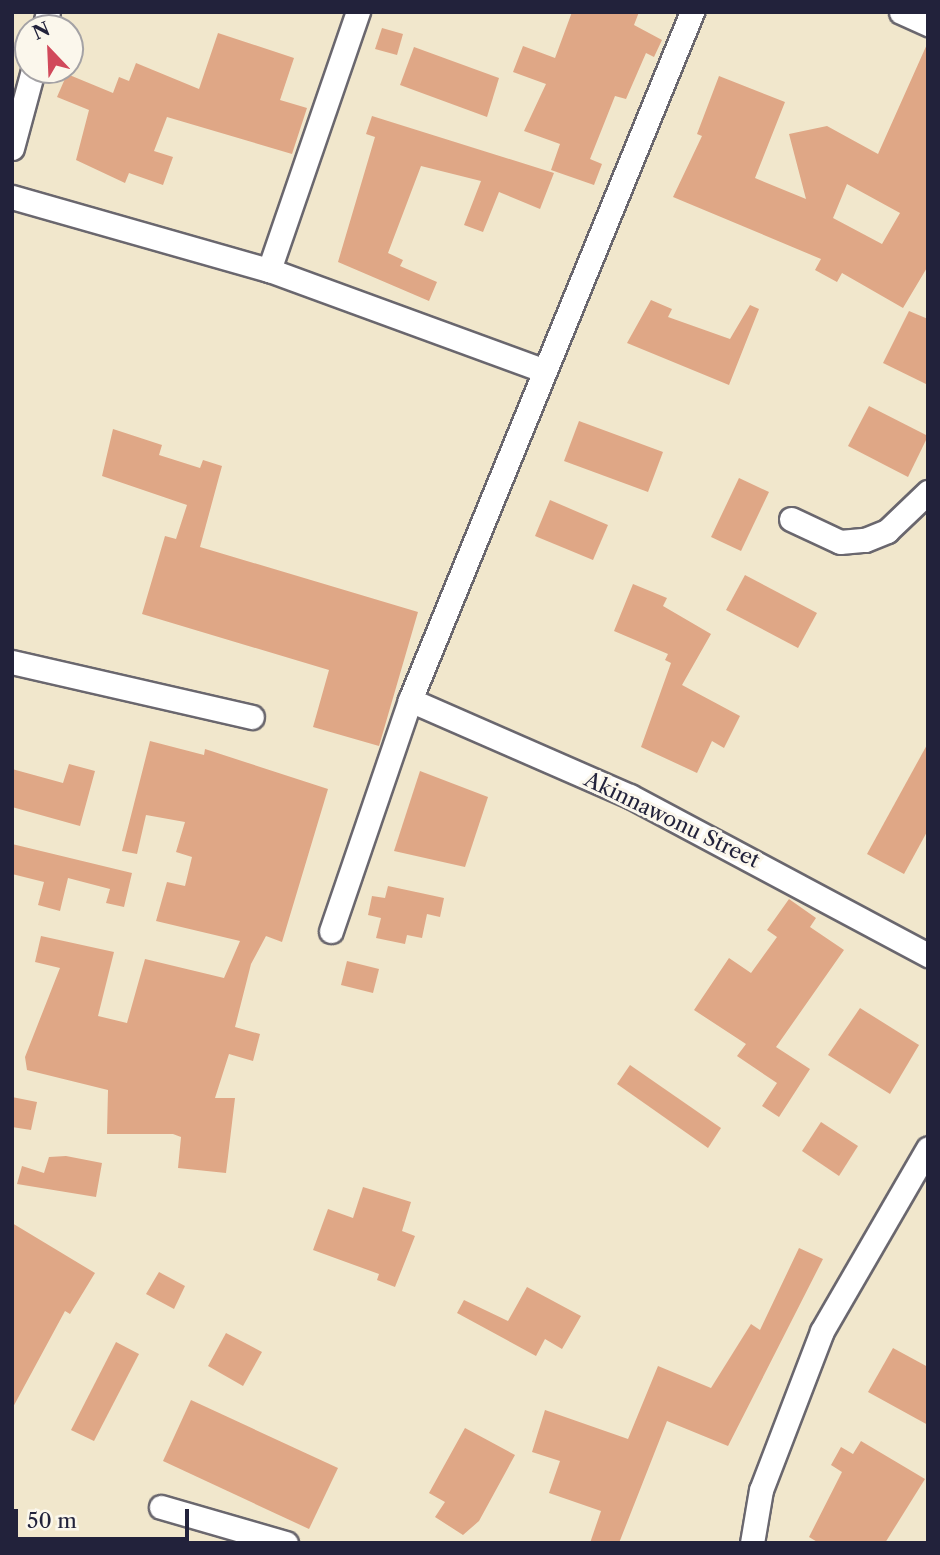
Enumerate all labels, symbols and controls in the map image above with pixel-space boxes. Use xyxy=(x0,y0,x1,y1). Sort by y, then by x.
north arrow xyxy=(14,14,84,84)
text: N xyxy=(29,17,53,45)
street label: Akinnawonu Street xyxy=(580,767,764,873)
scale bar xyxy=(18,1496,192,1540)
text: 50 m xyxy=(27,1508,77,1533)

